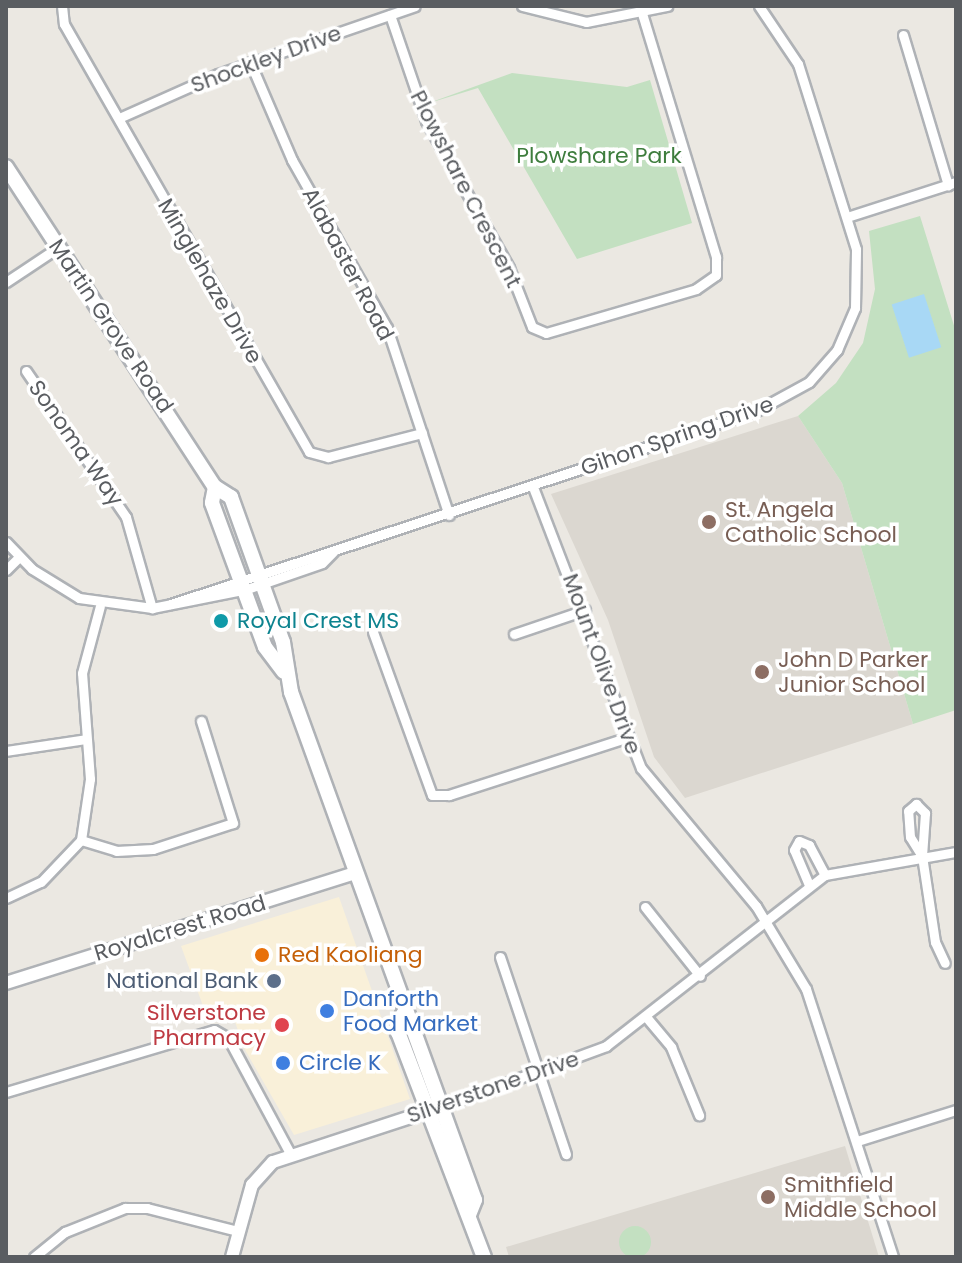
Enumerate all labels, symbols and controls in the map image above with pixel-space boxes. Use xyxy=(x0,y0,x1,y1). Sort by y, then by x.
street label: Shockley Drive xyxy=(187,20,345,98)
street label: Plowshare Crescent xyxy=(405,86,527,292)
park label: Plowshare Park xyxy=(516,143,682,169)
street label: Alabaster Road xyxy=(297,183,399,345)
street label: Minglehaze Drive xyxy=(152,194,268,368)
street label: Martin Grove Road xyxy=(43,234,179,418)
street label: Sonoma Way xyxy=(23,375,129,511)
street label: Gihon Spring Drive xyxy=(577,391,777,481)
place label: St. Angela Catholic School xyxy=(725,496,897,548)
marker: St. Angela Catholic School xyxy=(700,513,718,531)
street label: Mount Olive Drive xyxy=(557,570,647,758)
place label: Royal Crest MS xyxy=(237,608,399,634)
marker: Royal Crest MS xyxy=(212,612,230,630)
place label: John D Parker Junior School xyxy=(778,646,928,698)
marker: John D Parker Junior School xyxy=(753,663,771,681)
street label: Royalcrest Road xyxy=(91,889,269,967)
place label: Red Kaoliang xyxy=(278,942,423,968)
marker: Red Kaoliang xyxy=(253,946,271,964)
place label: National Bank xyxy=(106,968,258,994)
marker: National Bank xyxy=(265,972,283,990)
place label: Danforth Food Market xyxy=(343,985,478,1036)
place label: Silverstone Pharmacy xyxy=(147,999,266,1050)
marker: Danforth Food Market xyxy=(318,1002,336,1020)
marker: Silverstone Pharmacy xyxy=(273,1016,291,1034)
street label: Silverstone Drive xyxy=(403,1045,583,1129)
place label: Circle K xyxy=(299,1050,381,1076)
marker: Circle K xyxy=(274,1054,292,1072)
place label: Smithfield Middle School xyxy=(784,1171,937,1222)
marker: Smithfield Middle School xyxy=(759,1188,777,1206)

